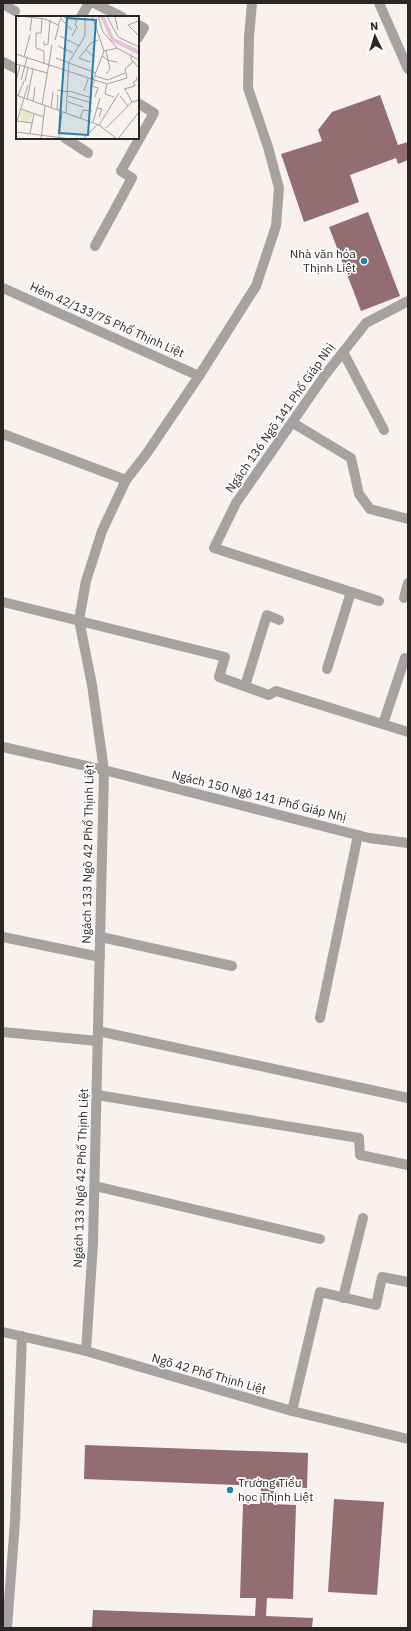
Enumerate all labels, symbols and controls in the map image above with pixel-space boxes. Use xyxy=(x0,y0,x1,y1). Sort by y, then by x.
inset map xyxy=(16,16,139,139)
north arrow xyxy=(355,16,395,56)
text: N xyxy=(370,19,379,33)
place label: Nhà văn hóa Thịnh Liệt xyxy=(290,246,357,275)
marker: Nhà văn hóa Thịnh Liệt xyxy=(359,256,369,266)
street label: Hẻm 42/133/75 Phố Thịnh Liệt xyxy=(28,279,187,360)
street label: Ngách 136 Ngõ 141 Phố Giáp Nhị xyxy=(222,340,337,496)
street label: Ngách 133 Ngõ 42 Phố Thịnh Liệt xyxy=(78,764,97,944)
street label: Ngách 150 Ngõ 141 Phố Giáp Nhị xyxy=(170,767,348,825)
street label: Ngách 133 Ngõ 42 Phố Thịnh Liệt xyxy=(70,1088,91,1268)
street label: Ngõ 42 Phố Thịnh Liệt xyxy=(150,1350,268,1397)
place label: Trường Tiểu học Thịnh Liệt xyxy=(238,1475,313,1504)
marker: Trường Tiểu học Thịnh Liệt xyxy=(225,1485,235,1495)

